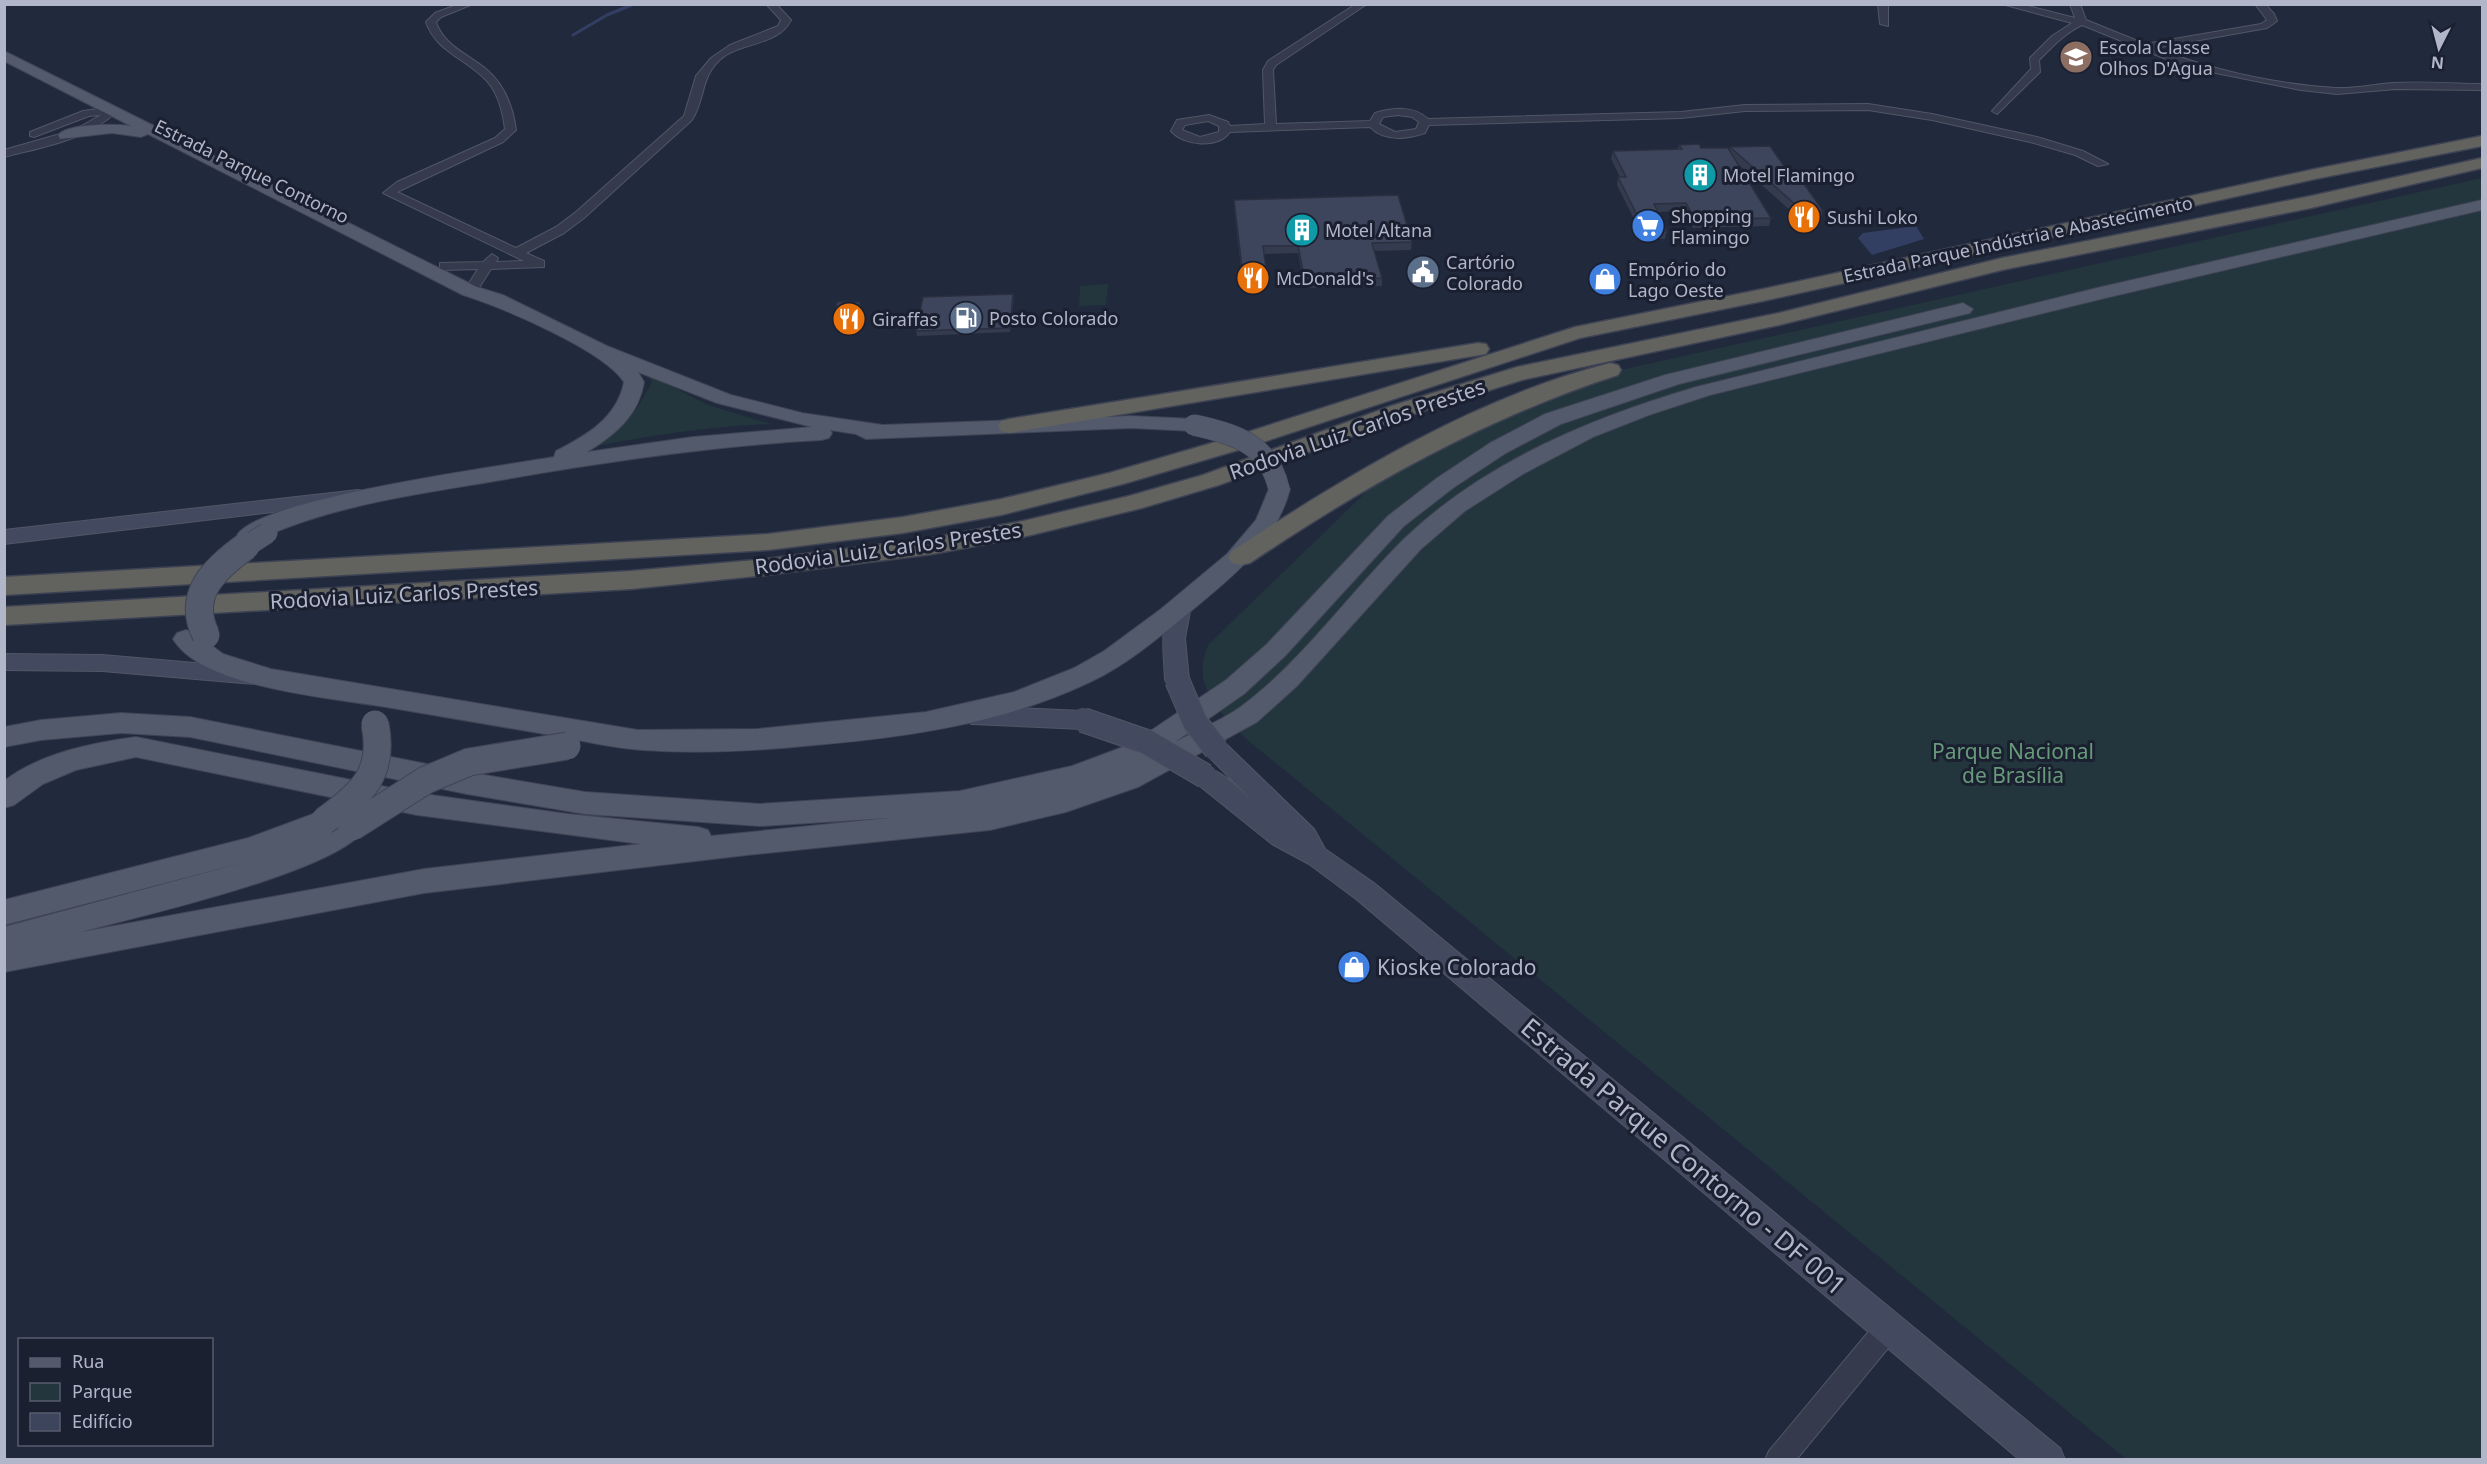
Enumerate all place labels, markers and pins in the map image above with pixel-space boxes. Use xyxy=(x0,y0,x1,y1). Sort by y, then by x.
place label: Escola Classe Olhos D'Agua xyxy=(2099,35,2213,80)
school or university icon: Escola Classe Olhos D'Agua xyxy=(2058,39,2094,75)
building icon: Motel Flamingo xyxy=(1682,157,1718,193)
place label: Motel Flamingo xyxy=(1723,163,1855,187)
restaurant icon: Sushi Loko xyxy=(1786,199,1822,235)
place label: Shopping Flamingo xyxy=(1671,204,1752,249)
place label: Sushi Loko xyxy=(1827,205,1918,229)
supermarket icon: Shopping Flamingo xyxy=(1630,208,1666,244)
building icon: Motel Altana xyxy=(1284,212,1320,248)
place label: Motel Altana xyxy=(1325,218,1432,242)
place label: Cartório Colorado xyxy=(1446,250,1523,295)
public building icon: Cartório Colorado xyxy=(1405,254,1441,290)
place label: Empório do Lago Oeste xyxy=(1628,257,1726,302)
restaurant icon: McDonald's xyxy=(1235,260,1271,296)
shop icon: Empório do Lago Oeste xyxy=(1587,261,1623,297)
place label: McDonald's xyxy=(1276,266,1374,290)
fuel station icon: Posto Colorado xyxy=(948,300,984,336)
restaurant icon: Giraffas xyxy=(831,301,867,337)
place label: Posto Colorado xyxy=(989,306,1118,330)
place label: Giraffas xyxy=(872,307,938,331)
shop icon: Kioske Colorado xyxy=(1336,949,1372,985)
place label: Kioske Colorado xyxy=(1377,953,1536,981)

